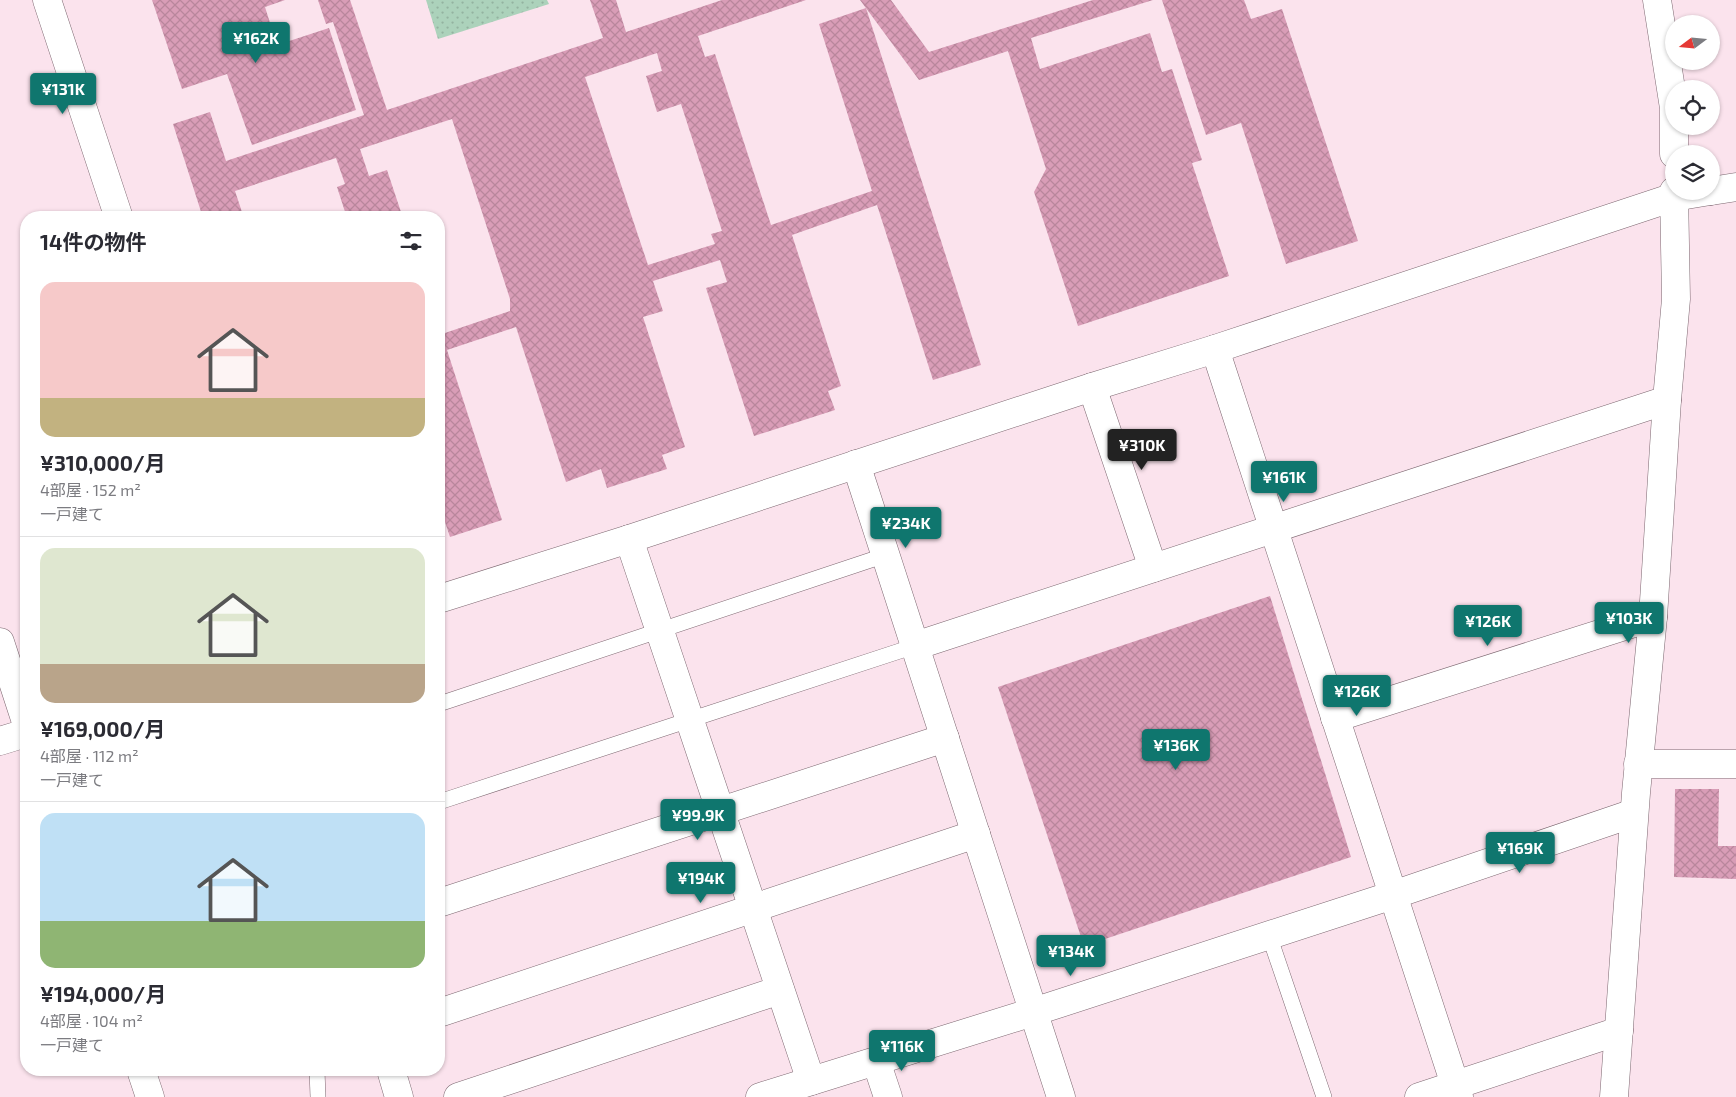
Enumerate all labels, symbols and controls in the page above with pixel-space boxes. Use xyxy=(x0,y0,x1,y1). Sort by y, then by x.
north arrow xyxy=(1665,15,1720,70)
map controls xyxy=(1665,15,1720,200)
pin: ¥162K xyxy=(221,22,291,64)
text: ¥162K xyxy=(233,28,279,47)
pin: ¥131K xyxy=(28,72,98,115)
text: ¥131K xyxy=(41,79,85,98)
button: locate xyxy=(1665,80,1720,135)
button: layers xyxy=(1665,145,1720,200)
icon: filters xyxy=(397,227,425,255)
text: 14件の物件 xyxy=(40,229,146,254)
icon: home xyxy=(188,315,278,405)
pin: ¥310K xyxy=(1107,428,1177,471)
text: ¥310K xyxy=(1119,435,1165,454)
text: ¥310,000/月 xyxy=(40,450,166,475)
pin: ¥161K xyxy=(1249,460,1319,503)
text: ¥161K xyxy=(1262,467,1306,486)
text: 4部屋 · 152 m² xyxy=(40,480,141,499)
text: 一戸建て xyxy=(40,504,104,523)
pin: ¥234K xyxy=(871,506,941,549)
text: ¥234K xyxy=(881,513,931,532)
icon: home xyxy=(188,580,278,670)
pin: ¥103K xyxy=(1594,602,1664,644)
pin: ¥126K xyxy=(1453,604,1523,647)
text: ¥103K xyxy=(1606,608,1652,627)
text: ¥126K xyxy=(1465,611,1511,630)
pin: ¥126K xyxy=(1322,674,1392,717)
text: ¥126K xyxy=(1334,681,1380,700)
text: ¥169,000/月 xyxy=(40,716,165,741)
pin: ¥136K xyxy=(1141,728,1211,771)
text: ¥136K xyxy=(1153,735,1199,754)
text: 4部屋 · 112 m² xyxy=(40,746,139,765)
text: 一戸建て xyxy=(40,770,104,789)
pin: ¥99.9K xyxy=(657,798,739,841)
text: ¥99.9K xyxy=(672,805,725,824)
pin: ¥169K xyxy=(1485,832,1555,874)
text: ¥169K xyxy=(1497,838,1543,857)
icon: home xyxy=(188,845,278,935)
pin: ¥194K xyxy=(666,862,736,904)
text: ¥194K xyxy=(677,868,725,887)
pin: ¥134K xyxy=(1036,934,1106,977)
text: ¥134K xyxy=(1048,941,1094,960)
text: ¥194,000/月 xyxy=(40,981,166,1006)
text: 4部屋 · 104 m² xyxy=(40,1011,143,1030)
pin: ¥116K xyxy=(867,1030,937,1072)
text: 一戸建て xyxy=(40,1035,104,1054)
text: ¥116K xyxy=(880,1036,924,1055)

